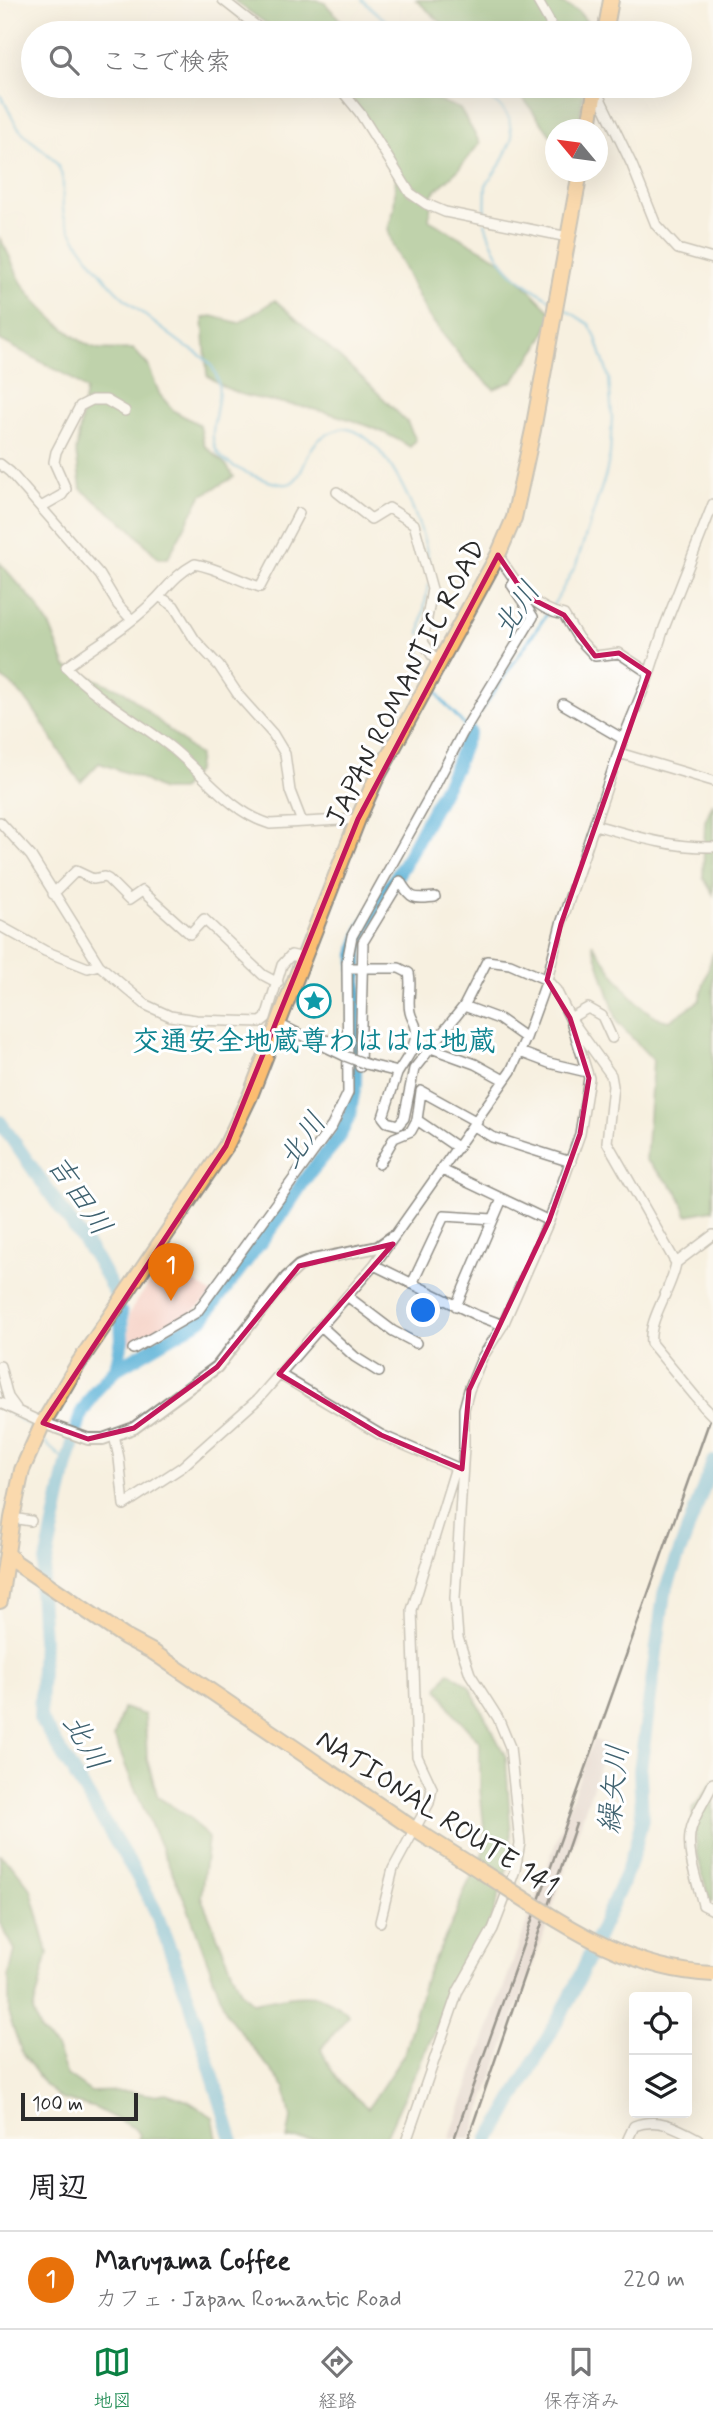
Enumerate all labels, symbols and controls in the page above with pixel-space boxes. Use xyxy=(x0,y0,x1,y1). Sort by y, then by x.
search box xyxy=(21,21,692,98)
icon: search xyxy=(45,41,83,79)
text: ここで検索 xyxy=(101,46,231,80)
north arrow xyxy=(545,119,608,182)
street label: JAPAN ROMANTIC ROAD xyxy=(318,533,495,833)
water label: 北川 xyxy=(485,574,550,646)
place icon: 交通安全地蔵尊わははは地蔵 xyxy=(295,982,333,1020)
place label: 交通安全地蔵尊わははは地蔵 xyxy=(132,1024,496,1061)
water label: 北川 xyxy=(270,1105,336,1177)
water label: 吉田川 xyxy=(37,1148,120,1244)
pin: 1 xyxy=(148,1243,194,1301)
your location xyxy=(406,1293,440,1327)
water label: 北川 xyxy=(53,1707,117,1778)
street label: NATIONAL ROUTE 141 xyxy=(308,1722,565,1906)
water label: 繰矢川 xyxy=(590,1742,639,1836)
map controls xyxy=(629,1992,692,2118)
button: locate xyxy=(629,1992,692,2055)
button: layers xyxy=(629,2055,692,2118)
scale bar xyxy=(21,2090,138,2122)
text: 100 m xyxy=(32,2092,83,2117)
text: 周辺 xyxy=(28,2169,88,2208)
text: Maruyama Coffee xyxy=(95,2245,290,2279)
text: 1 xyxy=(46,2265,56,2295)
text: 220 m xyxy=(623,2265,685,2295)
text: カフェ · Japan Romantic Road xyxy=(95,2285,402,2315)
tab: 地図 xyxy=(93,2343,132,2414)
tab: 経路 xyxy=(318,2343,357,2414)
tab: 保存済み xyxy=(543,2343,620,2414)

